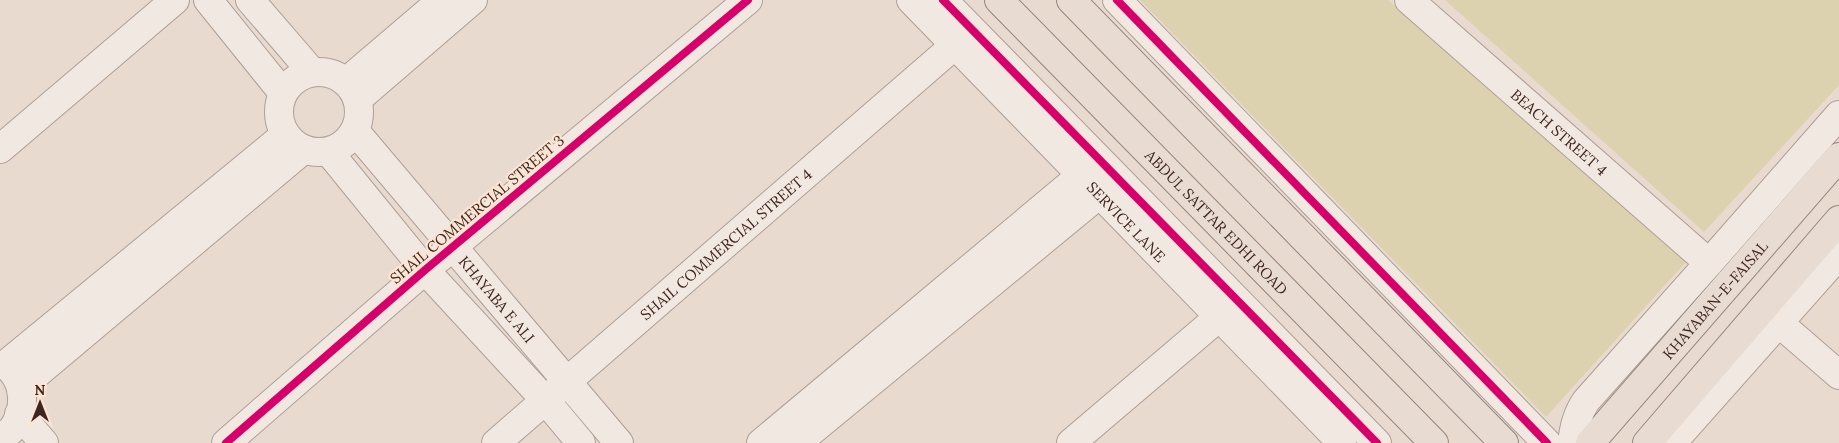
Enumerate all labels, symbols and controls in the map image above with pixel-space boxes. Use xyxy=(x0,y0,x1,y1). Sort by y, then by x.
street label: BEACH STREET 4 xyxy=(1507,84,1612,179)
street label: SHAIL COMMERCIAL STREET 3 xyxy=(386,131,568,287)
street label: ABDUL SATTAR EDHI ROAD xyxy=(1141,145,1292,298)
street label: SHAIL COMMERCIAL STREET 4 xyxy=(636,164,816,324)
street label: SERVICE LANE xyxy=(1083,177,1170,266)
street label: KHAYABAN-E-FAISAL xyxy=(1658,236,1772,363)
street label: KHAYABA E ALI xyxy=(455,252,539,346)
north arrow xyxy=(15,378,65,428)
text: N xyxy=(35,381,46,399)

